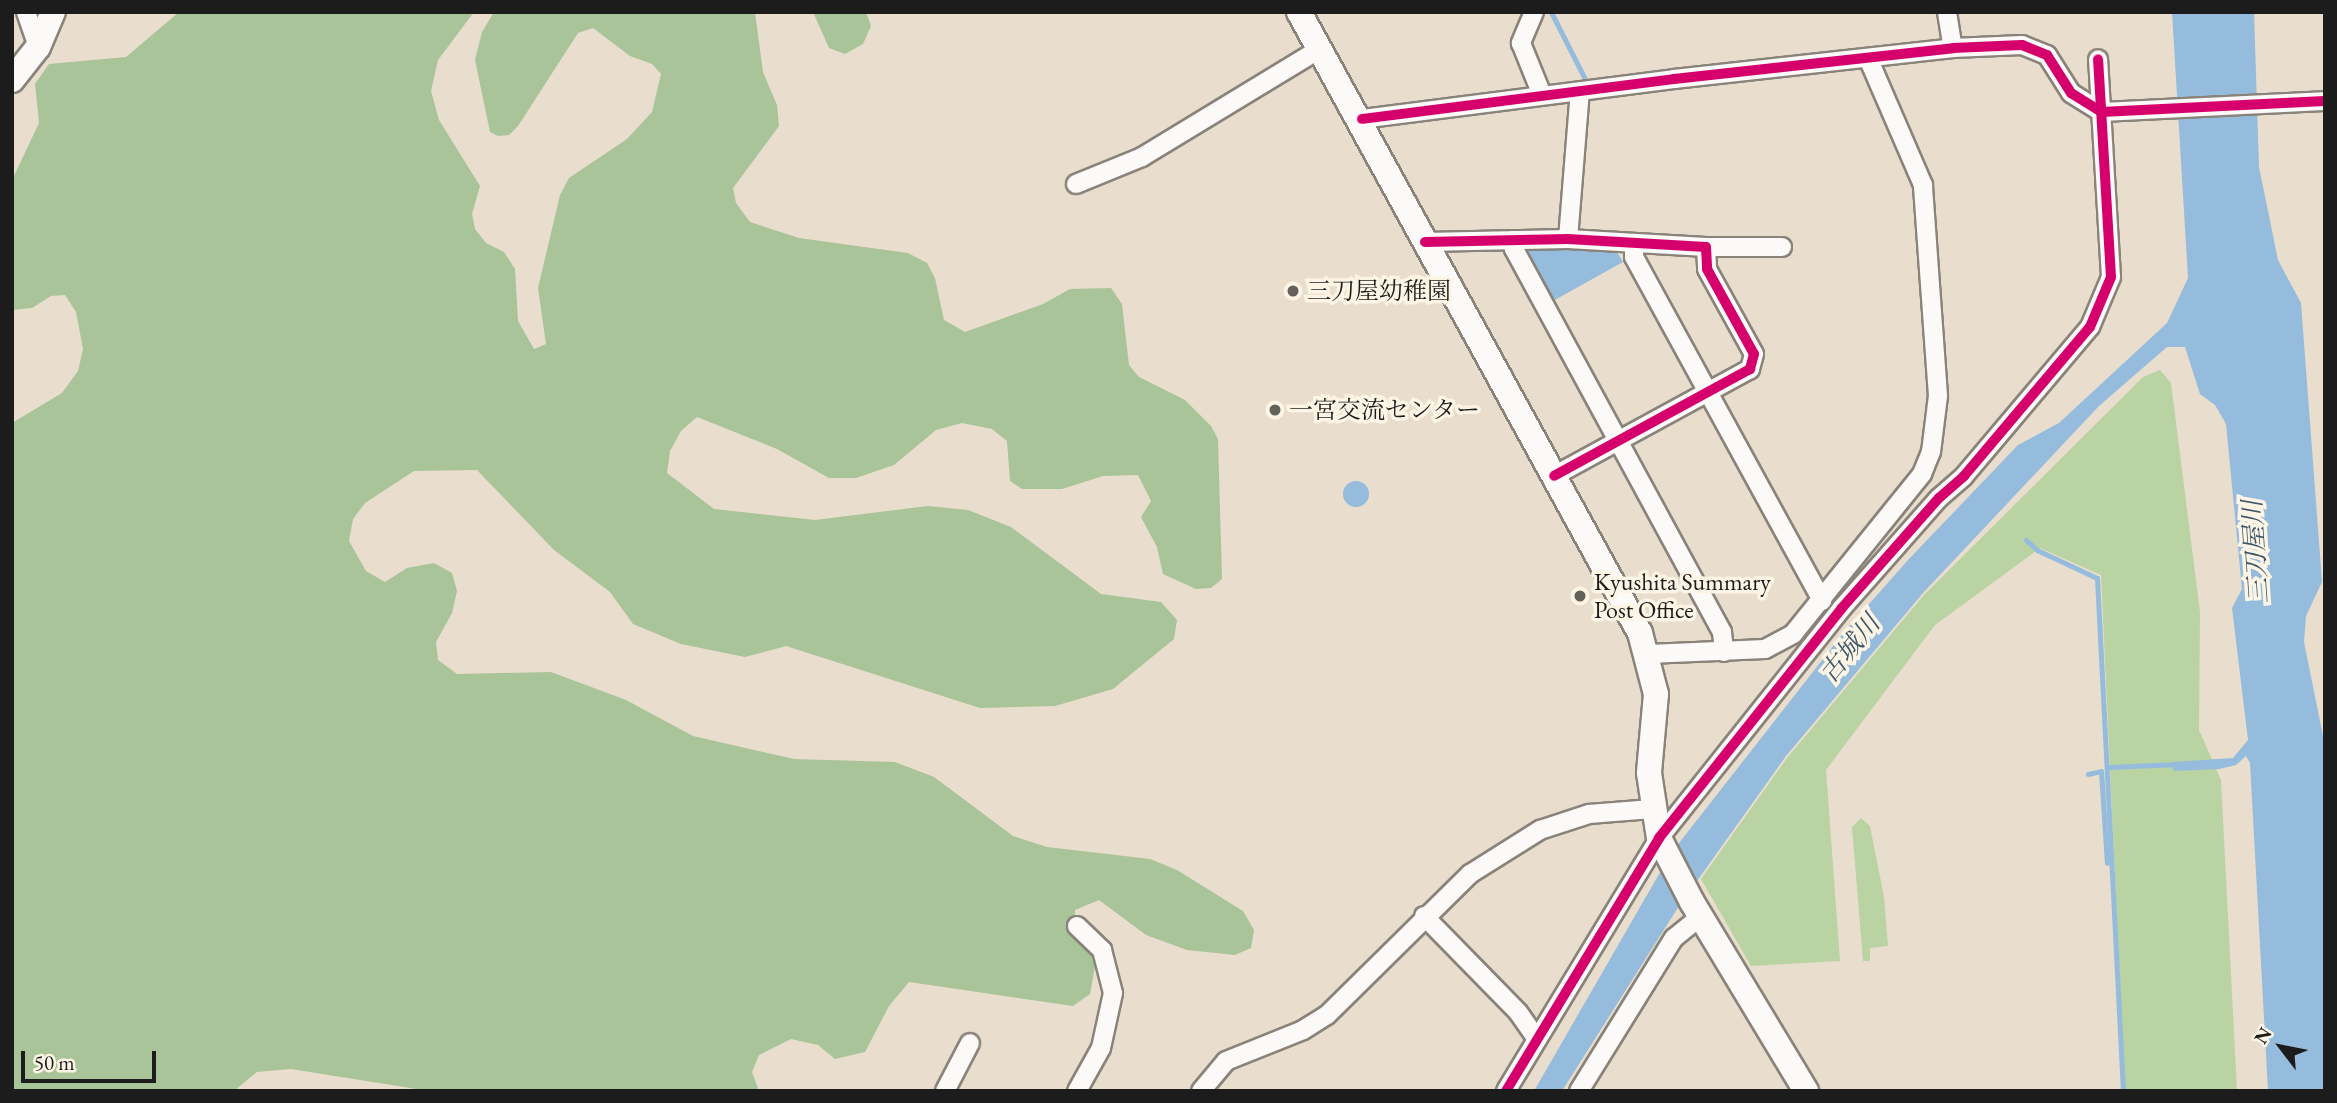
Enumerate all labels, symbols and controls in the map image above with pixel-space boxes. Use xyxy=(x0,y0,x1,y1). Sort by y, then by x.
place label: 三刀屋幼稚園 xyxy=(1307,277,1451,305)
marker: 三刀屋幼稚園 xyxy=(1285,283,1301,299)
place label: 一宮交流センター xyxy=(1289,396,1481,424)
marker: 一宮交流センター xyxy=(1267,402,1283,418)
water label: 三刀屋川 xyxy=(2237,499,2275,605)
place label: Kyushita Summary Post Office xyxy=(1594,568,1771,624)
marker: Kyushita Summary Post Office xyxy=(1572,588,1588,604)
water label: 古城川 xyxy=(1813,609,1887,689)
north arrow xyxy=(2246,1012,2316,1082)
text: N xyxy=(2248,1022,2277,1049)
scale bar xyxy=(24,1036,159,1080)
text: 50 m xyxy=(34,1049,75,1076)

